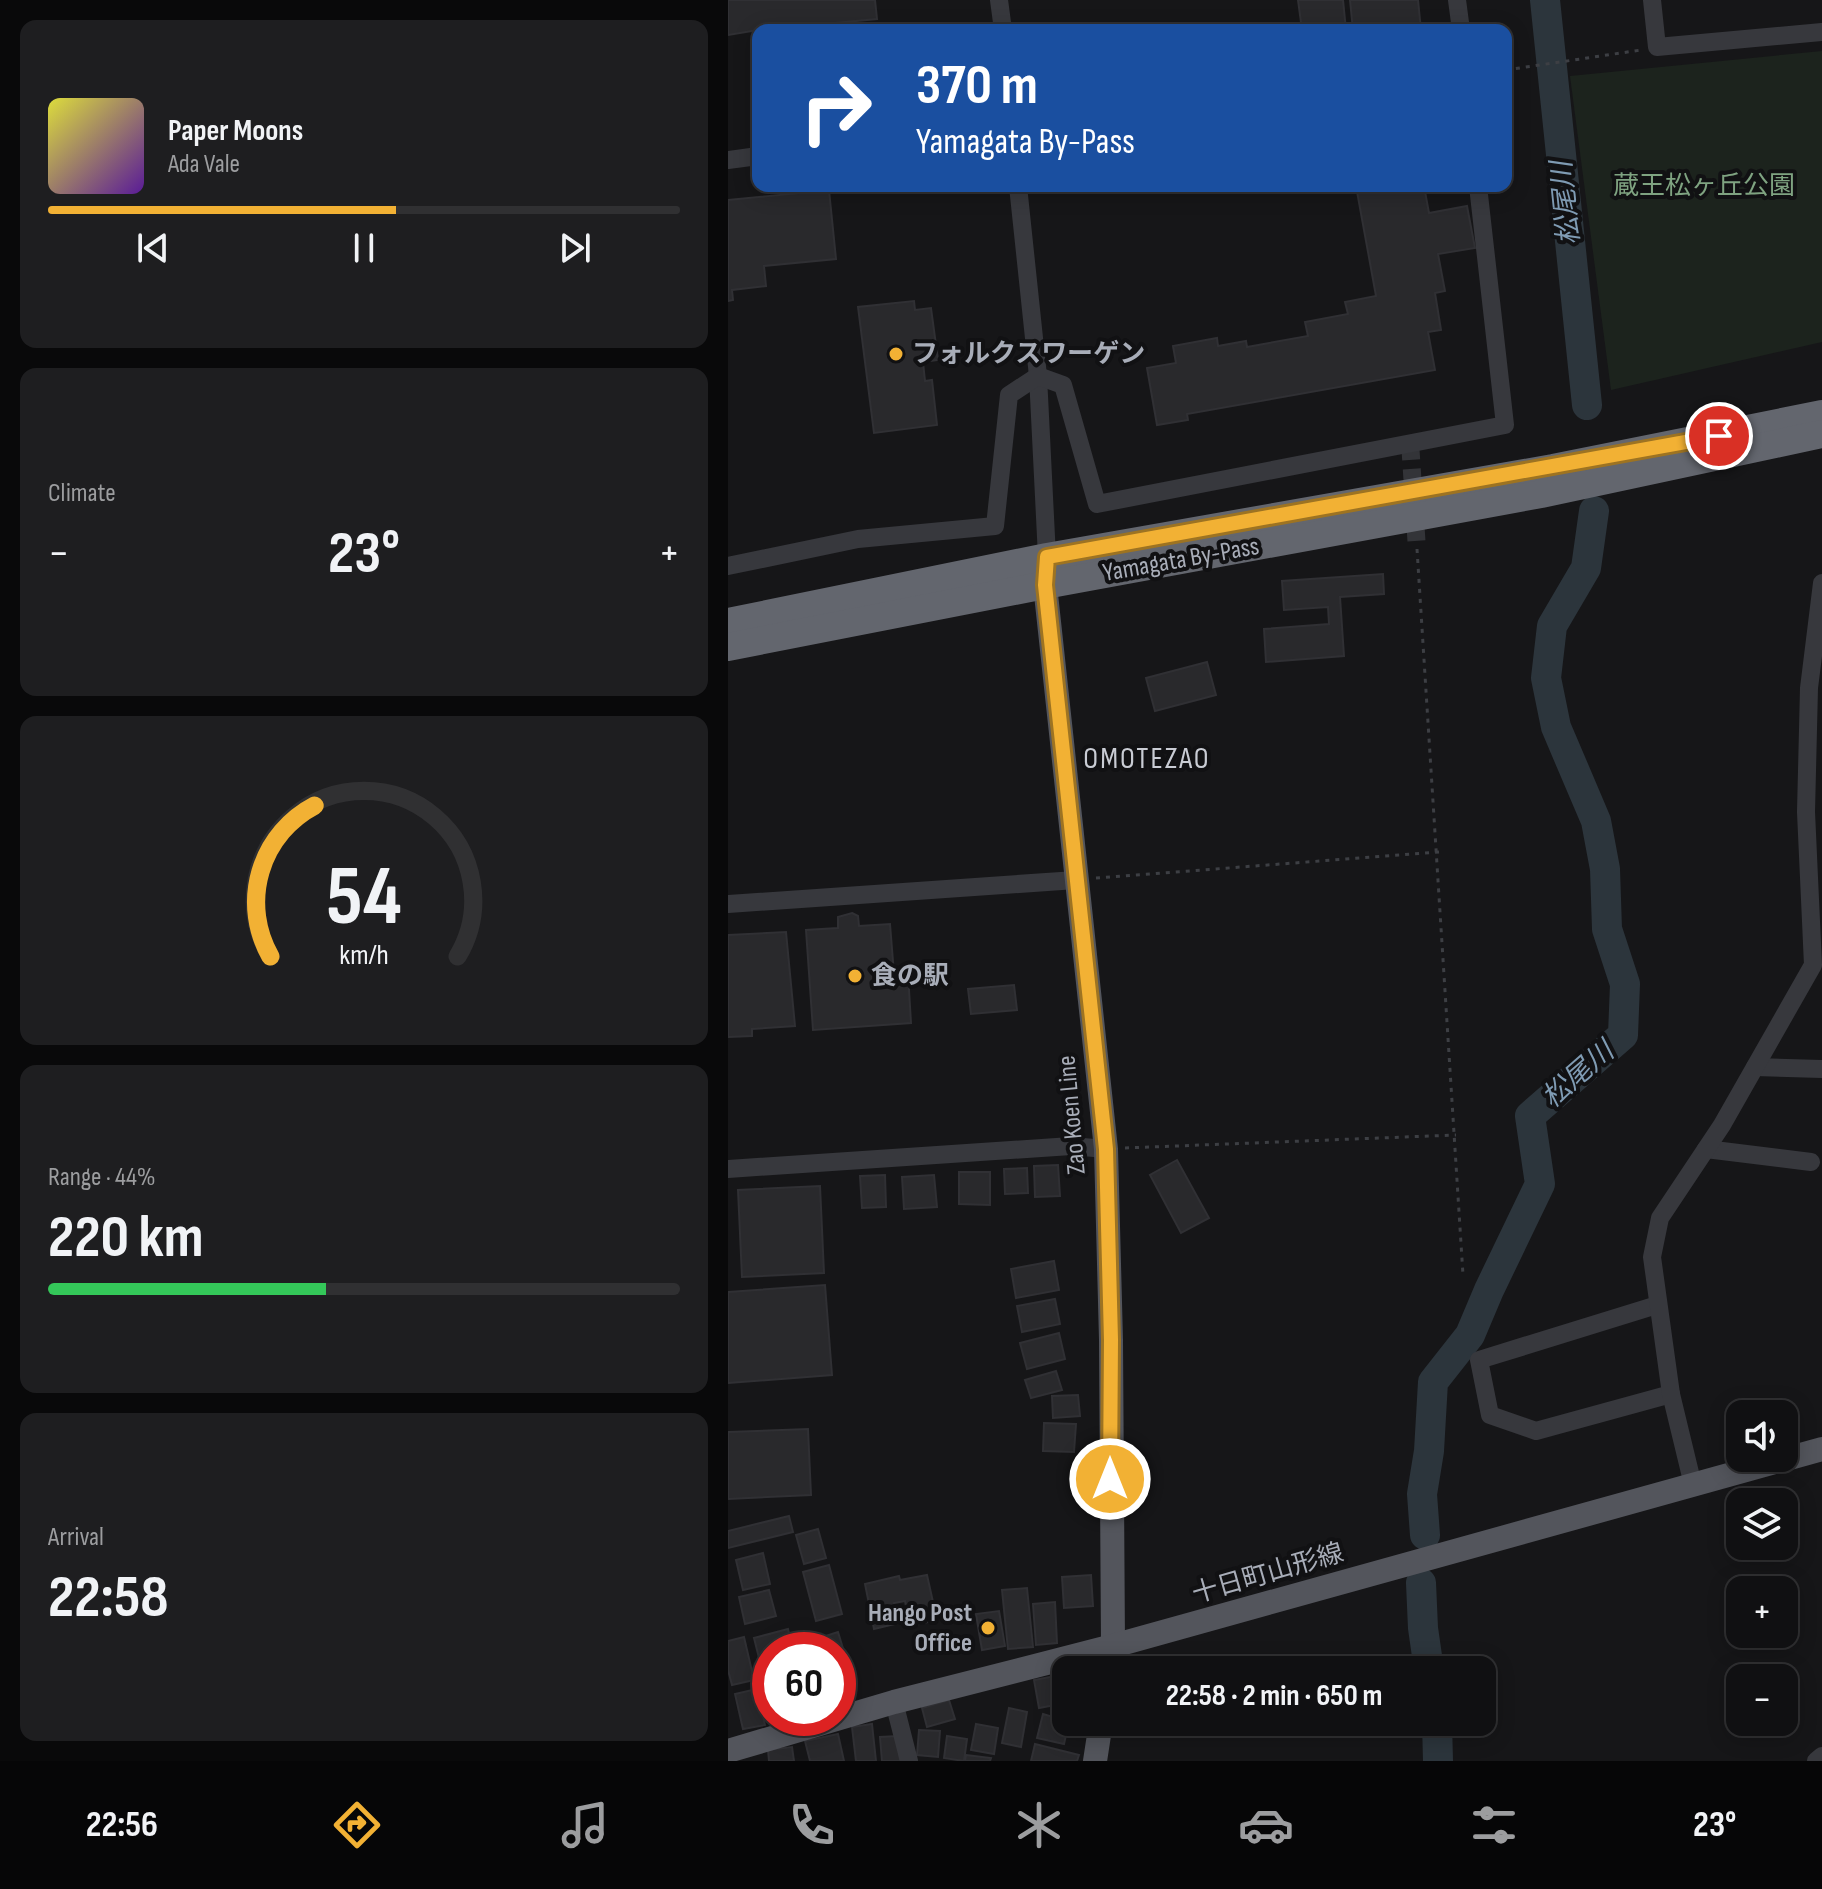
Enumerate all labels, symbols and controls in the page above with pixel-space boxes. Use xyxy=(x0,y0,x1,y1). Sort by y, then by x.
text: 370 m xyxy=(916,53,1038,120)
icon: right xyxy=(784,56,888,160)
text: Paper Moons xyxy=(168,113,303,149)
text: Yamagata By-Pass xyxy=(916,121,1135,164)
text: Ada Vale xyxy=(168,149,240,180)
water label: 松尾川 xyxy=(1545,157,1587,247)
park label: 蔵王松ヶ丘公園 xyxy=(1613,171,1795,202)
icon: previous xyxy=(131,226,175,270)
icon: pause xyxy=(342,226,386,270)
icon: next xyxy=(553,226,597,270)
place label: フォルクスワーゲン xyxy=(912,339,1145,370)
marker: フォルクスワーゲン xyxy=(887,345,905,363)
pin xyxy=(1685,402,1753,470)
icon: arrive xyxy=(1697,414,1741,458)
text: Climate xyxy=(48,478,116,509)
text: 23° xyxy=(328,518,400,590)
text: − xyxy=(48,527,70,580)
text: + xyxy=(658,527,680,580)
street label: Yamagata By-Pass xyxy=(1100,531,1262,589)
district label: OMOTEZAO xyxy=(1083,741,1211,777)
text: 54 xyxy=(326,847,402,947)
text: km/h xyxy=(339,938,389,973)
place label: 食の駅 xyxy=(871,961,949,992)
marker: 食の駅 xyxy=(846,967,864,985)
water label: 松尾川 xyxy=(1535,1033,1623,1115)
street label: Zao Koen Line xyxy=(1051,1054,1093,1176)
text: Range · 44% xyxy=(48,1162,156,1193)
text: 220 km xyxy=(48,1202,204,1274)
map controls xyxy=(1726,1400,1798,1736)
button: sound xyxy=(1726,1400,1798,1472)
position arrow xyxy=(1068,1437,1152,1521)
button: layers xyxy=(1726,1488,1798,1560)
text: Arrival xyxy=(48,1522,104,1553)
street label: 十日町山形線 xyxy=(1189,1538,1347,1610)
text: 22:58 xyxy=(48,1562,169,1634)
button: + xyxy=(1726,1576,1798,1648)
place label: Hango Post Office xyxy=(868,1598,972,1659)
marker: Hango Post Office xyxy=(979,1619,997,1637)
speed limit sign: 60 xyxy=(752,1632,856,1736)
button: − xyxy=(1726,1664,1798,1736)
text: 22:58 · 2 min · 650 m xyxy=(1166,1678,1382,1714)
icon: directions xyxy=(329,1797,385,1853)
icon: music xyxy=(557,1797,613,1853)
icon: phone xyxy=(784,1797,840,1853)
icon: climate xyxy=(1011,1797,1067,1853)
icon: car xyxy=(1238,1797,1294,1853)
icon: filters xyxy=(1466,1797,1522,1853)
text: 22:56 xyxy=(86,1804,158,1847)
text: 23° xyxy=(1693,1804,1736,1847)

